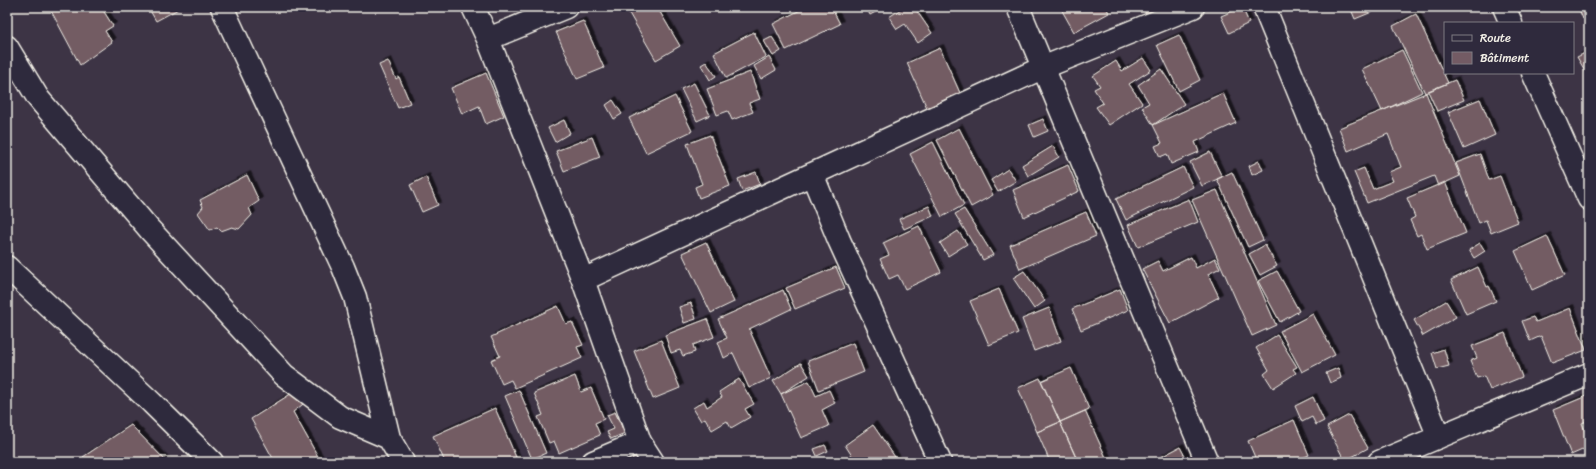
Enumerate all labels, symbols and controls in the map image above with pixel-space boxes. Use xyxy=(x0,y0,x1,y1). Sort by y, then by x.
legend xyxy=(1444,22,1574,74)
text: Route xyxy=(1480,27,1511,49)
text: Bâtiment xyxy=(1480,47,1529,69)

